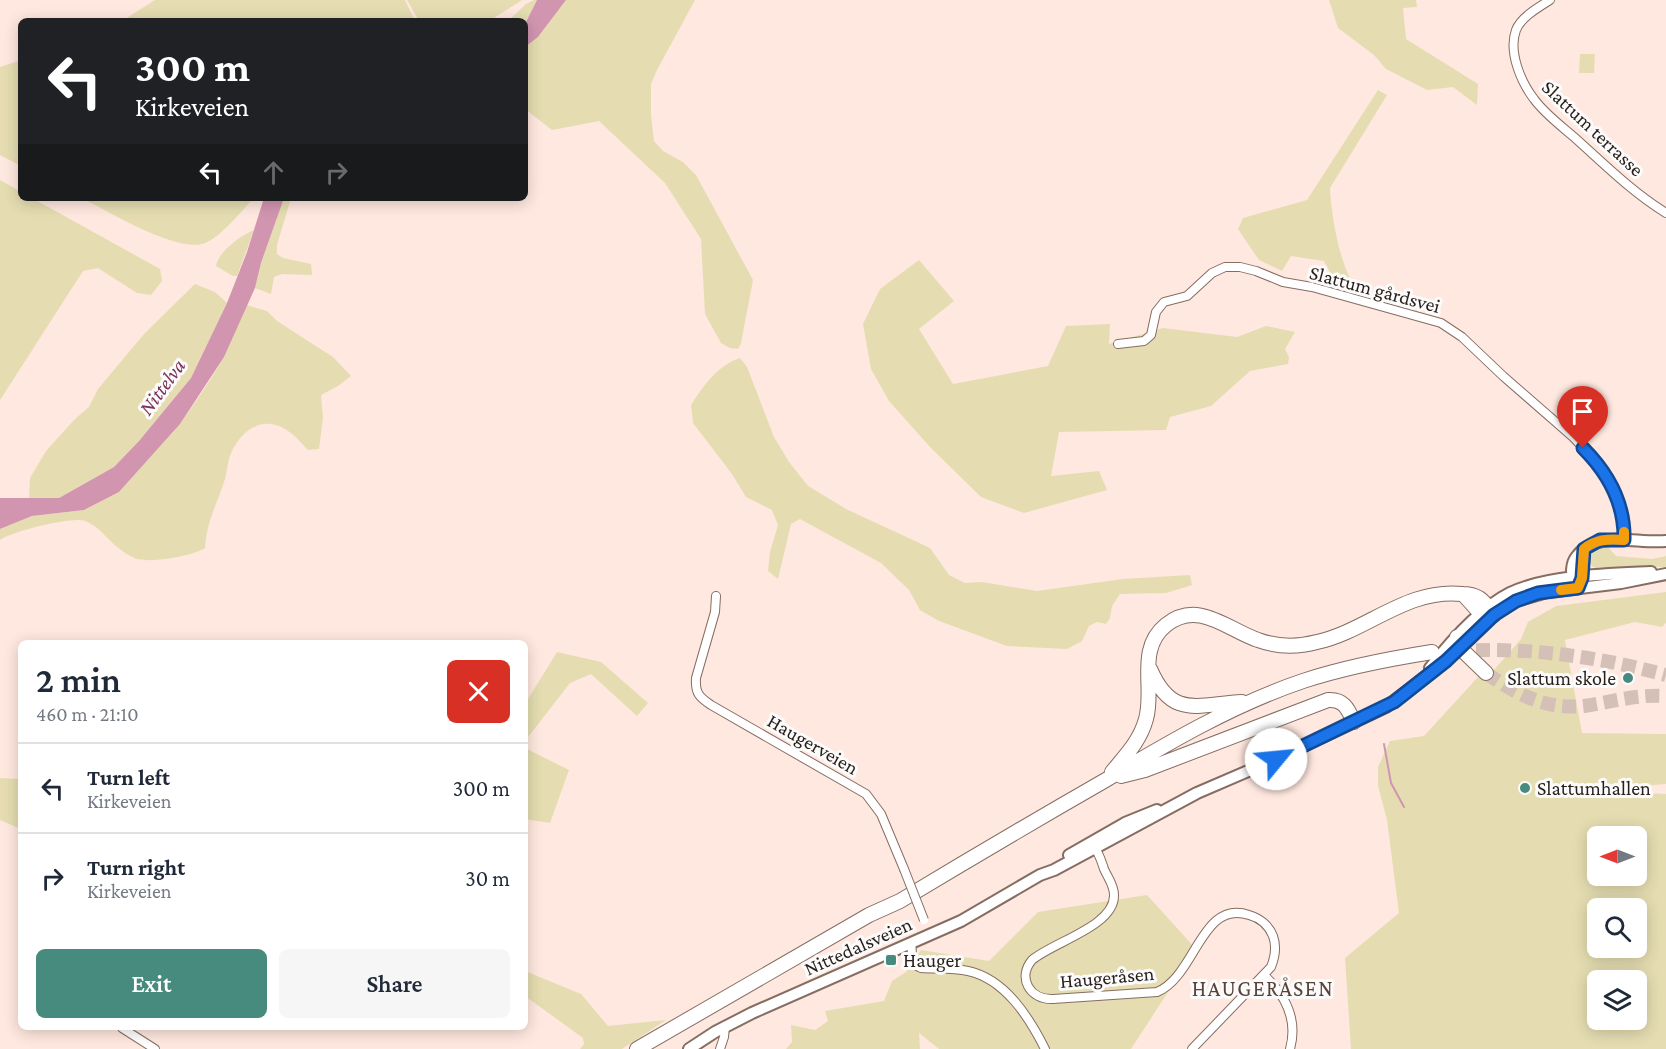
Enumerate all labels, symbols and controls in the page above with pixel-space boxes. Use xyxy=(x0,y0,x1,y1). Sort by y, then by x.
icon: left xyxy=(36,42,114,120)
text: 300 m xyxy=(135,43,250,90)
street label: Slattum terrasse xyxy=(1538,75,1648,181)
text: Kirkeveien xyxy=(135,92,249,122)
icon: left xyxy=(194,156,227,189)
icon: ahead xyxy=(257,156,290,189)
icon: right xyxy=(320,156,353,189)
street label: Slattum gårdsvei xyxy=(1307,261,1443,318)
water label: Nittelva xyxy=(134,354,190,420)
pin xyxy=(1557,386,1608,448)
icon: arrive xyxy=(1566,395,1599,428)
text: 2 min xyxy=(36,660,121,700)
button: close xyxy=(447,660,510,723)
place label: Slattum skole xyxy=(1507,667,1616,689)
marker: Slattum skole xyxy=(1621,671,1635,685)
text: 460 m · 21:10 xyxy=(36,703,139,725)
street label: Haugerveien xyxy=(763,709,862,780)
position arrow xyxy=(1244,727,1308,791)
text: Turn left xyxy=(87,765,170,790)
icon: left xyxy=(36,772,69,805)
text: 300 m xyxy=(453,776,510,801)
place label: Slattumhallen xyxy=(1537,777,1651,799)
marker: Slattumhallen xyxy=(1518,781,1532,795)
text: Kirkeveien xyxy=(87,790,171,812)
north arrow xyxy=(1587,826,1647,886)
map controls xyxy=(1587,826,1647,1030)
text: Turn right xyxy=(87,855,185,880)
icon: right xyxy=(36,862,69,895)
text: 30 m xyxy=(465,866,510,891)
text: Kirkeveien xyxy=(87,880,171,902)
button: search xyxy=(1587,898,1647,958)
street label: Nittedalsveien xyxy=(801,912,916,980)
button: Exit xyxy=(36,949,267,1018)
button: Share xyxy=(279,949,510,1018)
place label: Hauger xyxy=(903,949,961,972)
marker: Hauger xyxy=(884,953,898,967)
street label: Haugeråsen xyxy=(1059,962,1155,993)
button: layers xyxy=(1587,970,1647,1030)
district label: HAUGERÅSEN xyxy=(1192,976,1334,1001)

